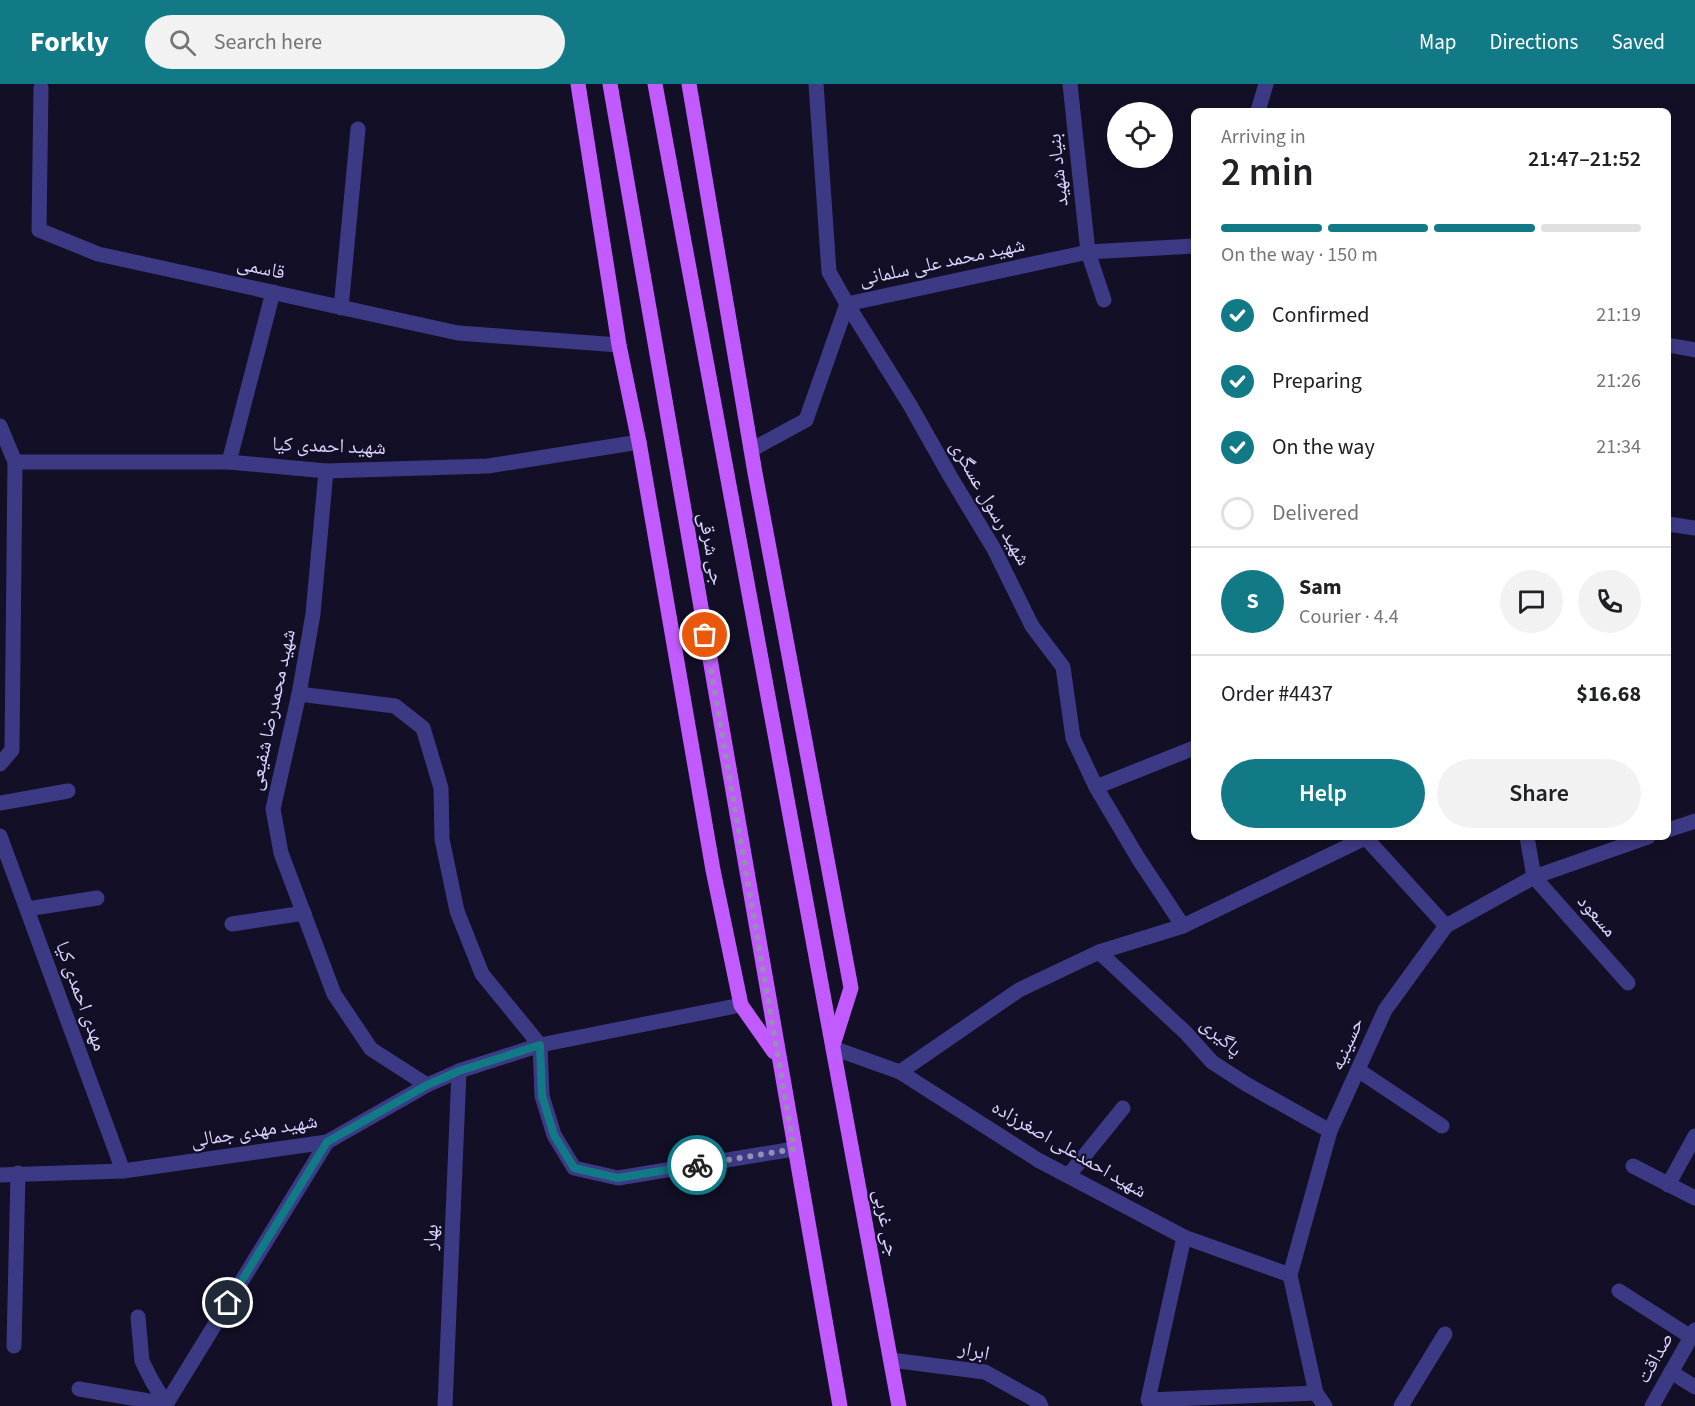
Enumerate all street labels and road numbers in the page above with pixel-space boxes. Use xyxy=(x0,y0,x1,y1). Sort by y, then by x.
street label: بنیاد شهید xyxy=(1040,132,1076,208)
street label: شهید محمد علی سلمانی xyxy=(856,231,1028,293)
street label: قاسمی xyxy=(234,249,288,287)
street label: شهید احمدی کیا xyxy=(272,430,386,462)
street label: شهید رسول عسگری xyxy=(943,435,1037,571)
street label: جی شرقی xyxy=(691,510,731,588)
street label: شهید محمدرضا شفیعی xyxy=(241,627,303,793)
street label: مسعود xyxy=(1571,889,1623,943)
street label: مهدی احمدی کیا xyxy=(48,937,114,1055)
street label: پاگیری xyxy=(1194,1011,1248,1063)
street label: حسینیه xyxy=(1323,1013,1371,1075)
street label: شهید احمدعلی اصغرزاده xyxy=(986,1093,1152,1205)
street label: شهید مهدی جمالی xyxy=(189,1107,319,1155)
street label: جی غربی xyxy=(866,1187,906,1259)
street label: بهار xyxy=(416,1223,446,1252)
street label: صداقت xyxy=(1629,1327,1681,1389)
street label: ابرار xyxy=(955,1334,992,1368)

